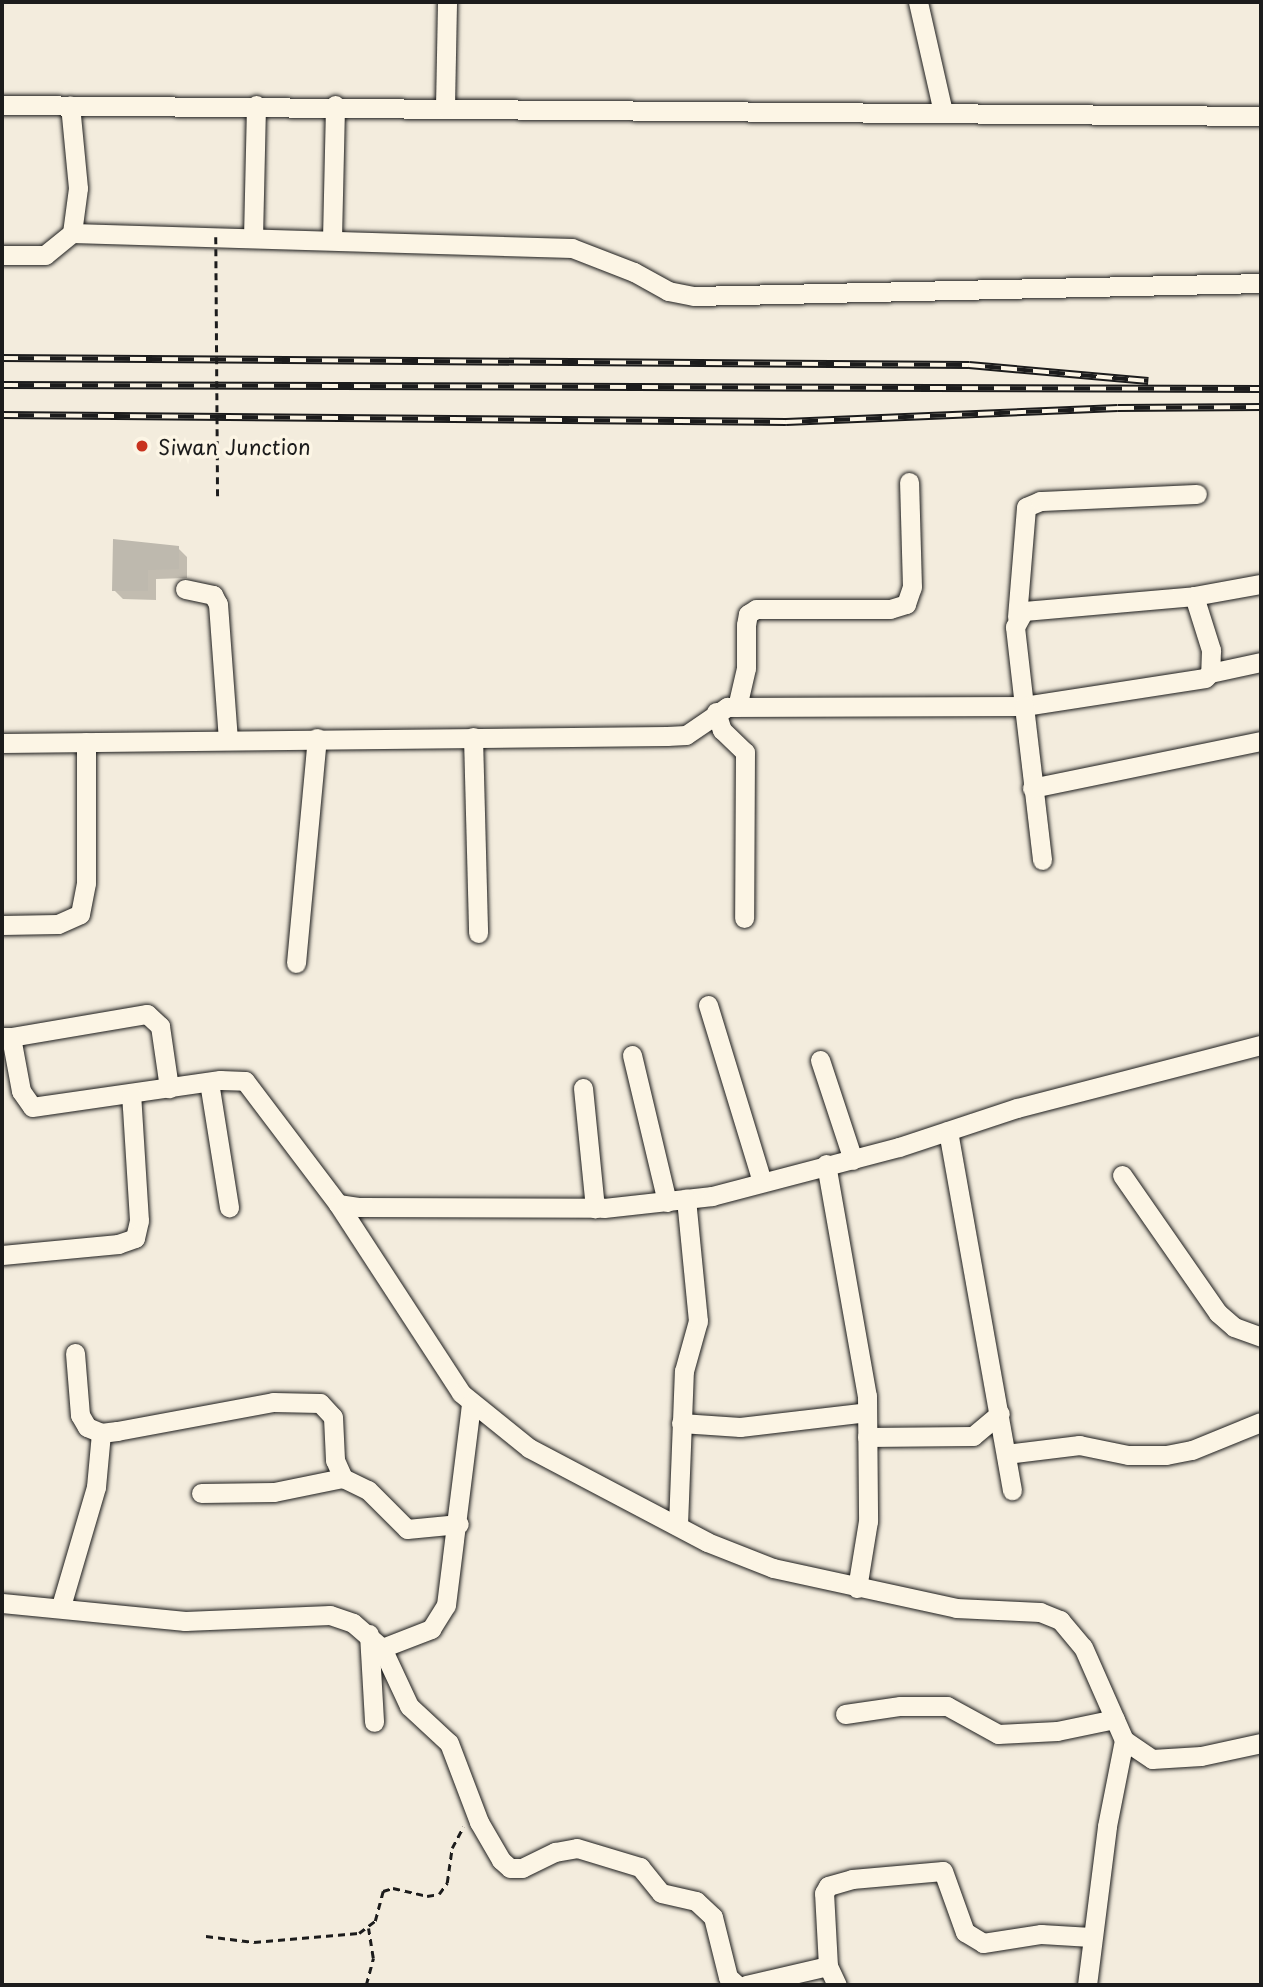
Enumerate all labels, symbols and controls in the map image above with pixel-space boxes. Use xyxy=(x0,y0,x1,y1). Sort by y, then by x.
place label: Siwan Junction xyxy=(158,433,311,459)
marker: Siwan Junction xyxy=(132,436,152,456)

